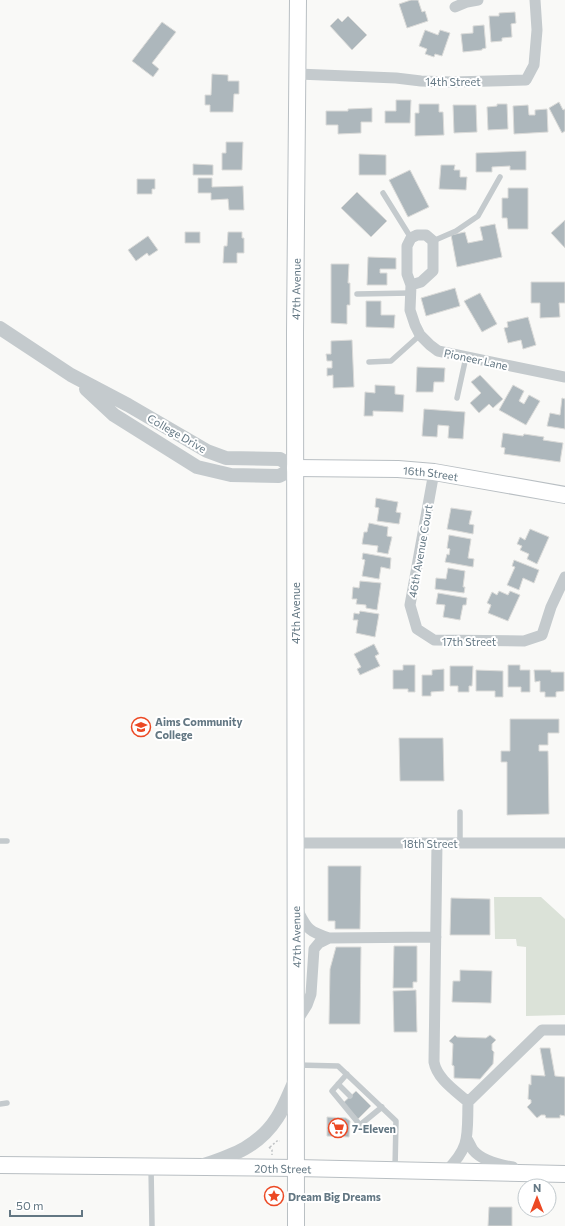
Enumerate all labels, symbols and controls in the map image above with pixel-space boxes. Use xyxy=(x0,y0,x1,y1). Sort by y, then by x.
street label: 14th Street xyxy=(425,75,481,88)
street label: 47th Avenue xyxy=(289,258,302,320)
street label: Pioneer Lane xyxy=(443,346,509,372)
street label: College Drive xyxy=(145,411,209,455)
street label: 16th Street xyxy=(403,463,460,483)
street label: 46th Avenue Court xyxy=(405,503,435,598)
street label: 47th Avenue xyxy=(289,582,302,644)
street label: 17th Street xyxy=(442,635,497,648)
place label: Aims Community College xyxy=(155,715,242,741)
school or university icon: Aims Community College xyxy=(130,716,152,738)
street label: 18th Street xyxy=(402,837,458,850)
street label: 47th Avenue xyxy=(289,906,303,968)
supermarket icon: 7-Eleven xyxy=(327,1117,349,1139)
place label: 7-Eleven xyxy=(352,1122,396,1135)
street label: 20th Street xyxy=(254,1161,312,1175)
north arrow xyxy=(517,1178,557,1218)
text: N xyxy=(533,1181,541,1194)
place icon: Dream Big Dreams xyxy=(263,1185,285,1207)
place label: Dream Big Dreams xyxy=(288,1190,381,1203)
scale bar xyxy=(10,1192,82,1218)
text: 50 m xyxy=(16,1198,44,1212)

